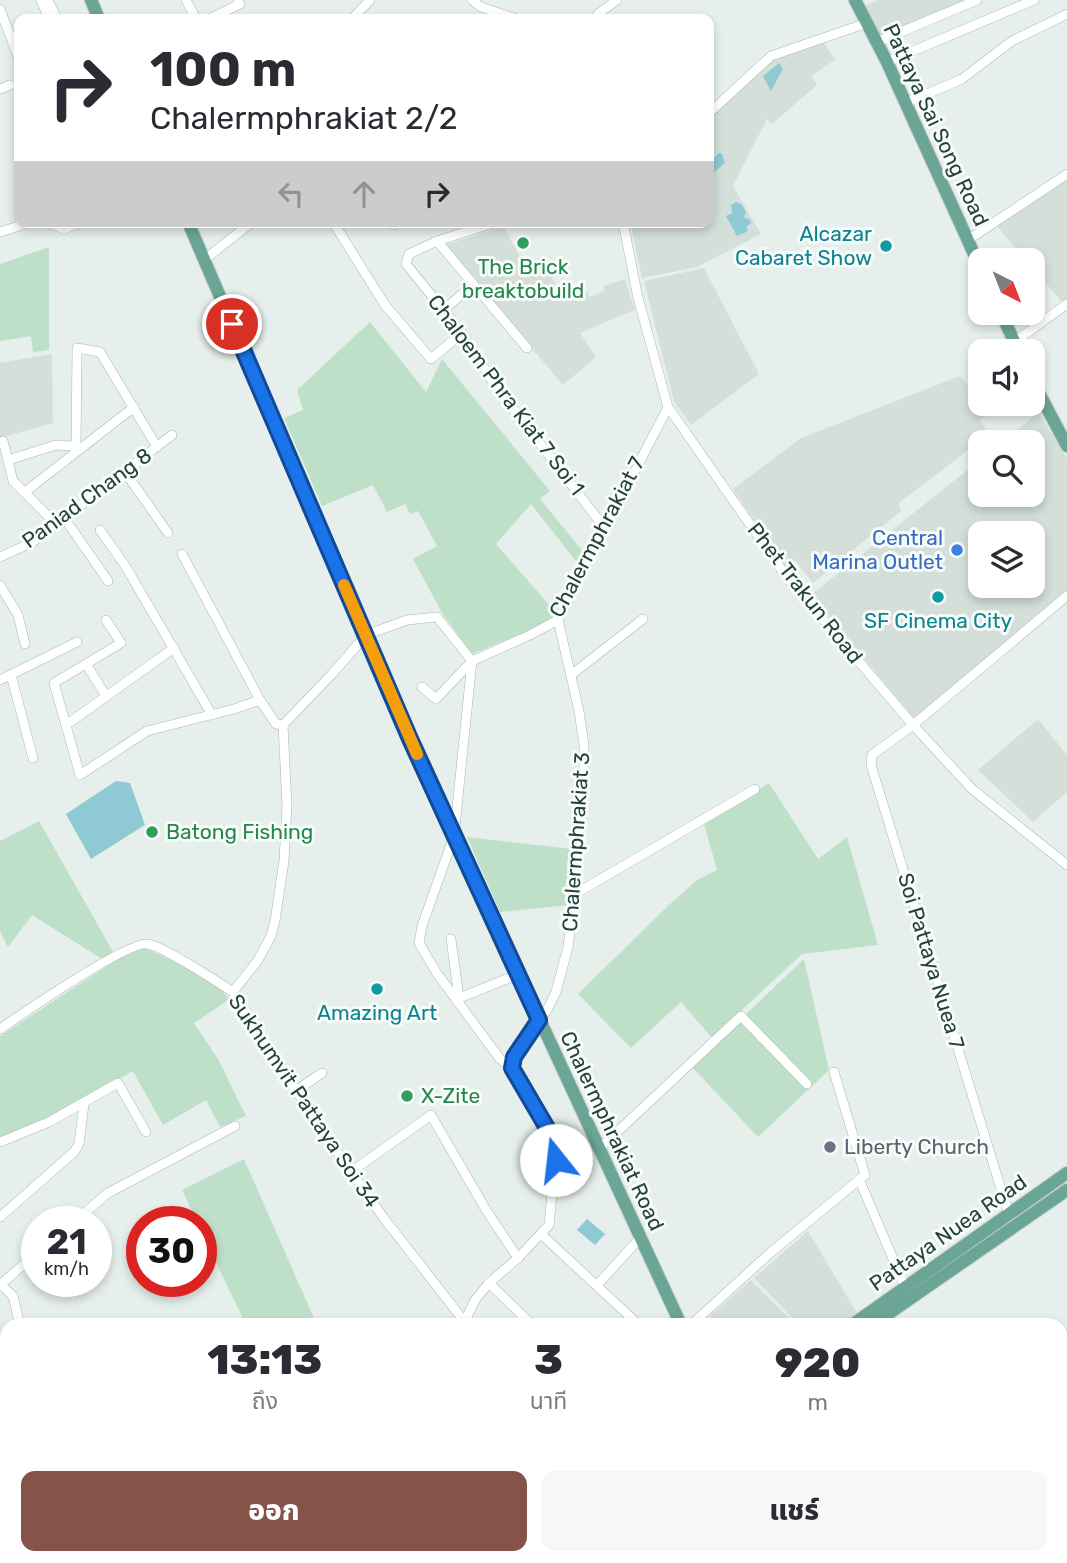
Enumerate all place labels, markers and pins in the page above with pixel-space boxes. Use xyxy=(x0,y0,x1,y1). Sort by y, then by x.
place label: Alcazar Cabaret Show xyxy=(735,221,872,270)
marker: The Brick breaktobuild xyxy=(515,235,531,251)
marker: Alcazar Cabaret Show xyxy=(878,238,894,254)
place label: The Brick breaktobuild xyxy=(462,254,584,303)
pin xyxy=(202,294,262,354)
place label: Central Marina Outlet xyxy=(812,525,943,574)
marker: Central Marina Outlet xyxy=(949,542,965,558)
marker: SF Cinema City xyxy=(930,589,946,605)
place label: SF Cinema City xyxy=(864,608,1012,633)
place label: Batong Fishing xyxy=(166,819,313,844)
marker: Batong Fishing xyxy=(144,824,160,840)
marker: Amazing Art xyxy=(369,981,385,997)
place label: Amazing Art xyxy=(317,1000,437,1025)
place label: X-Zite xyxy=(421,1083,480,1108)
marker: X-Zite xyxy=(399,1088,415,1104)
place label: Liberty Church xyxy=(844,1134,989,1159)
marker: Liberty Church xyxy=(822,1139,838,1155)

